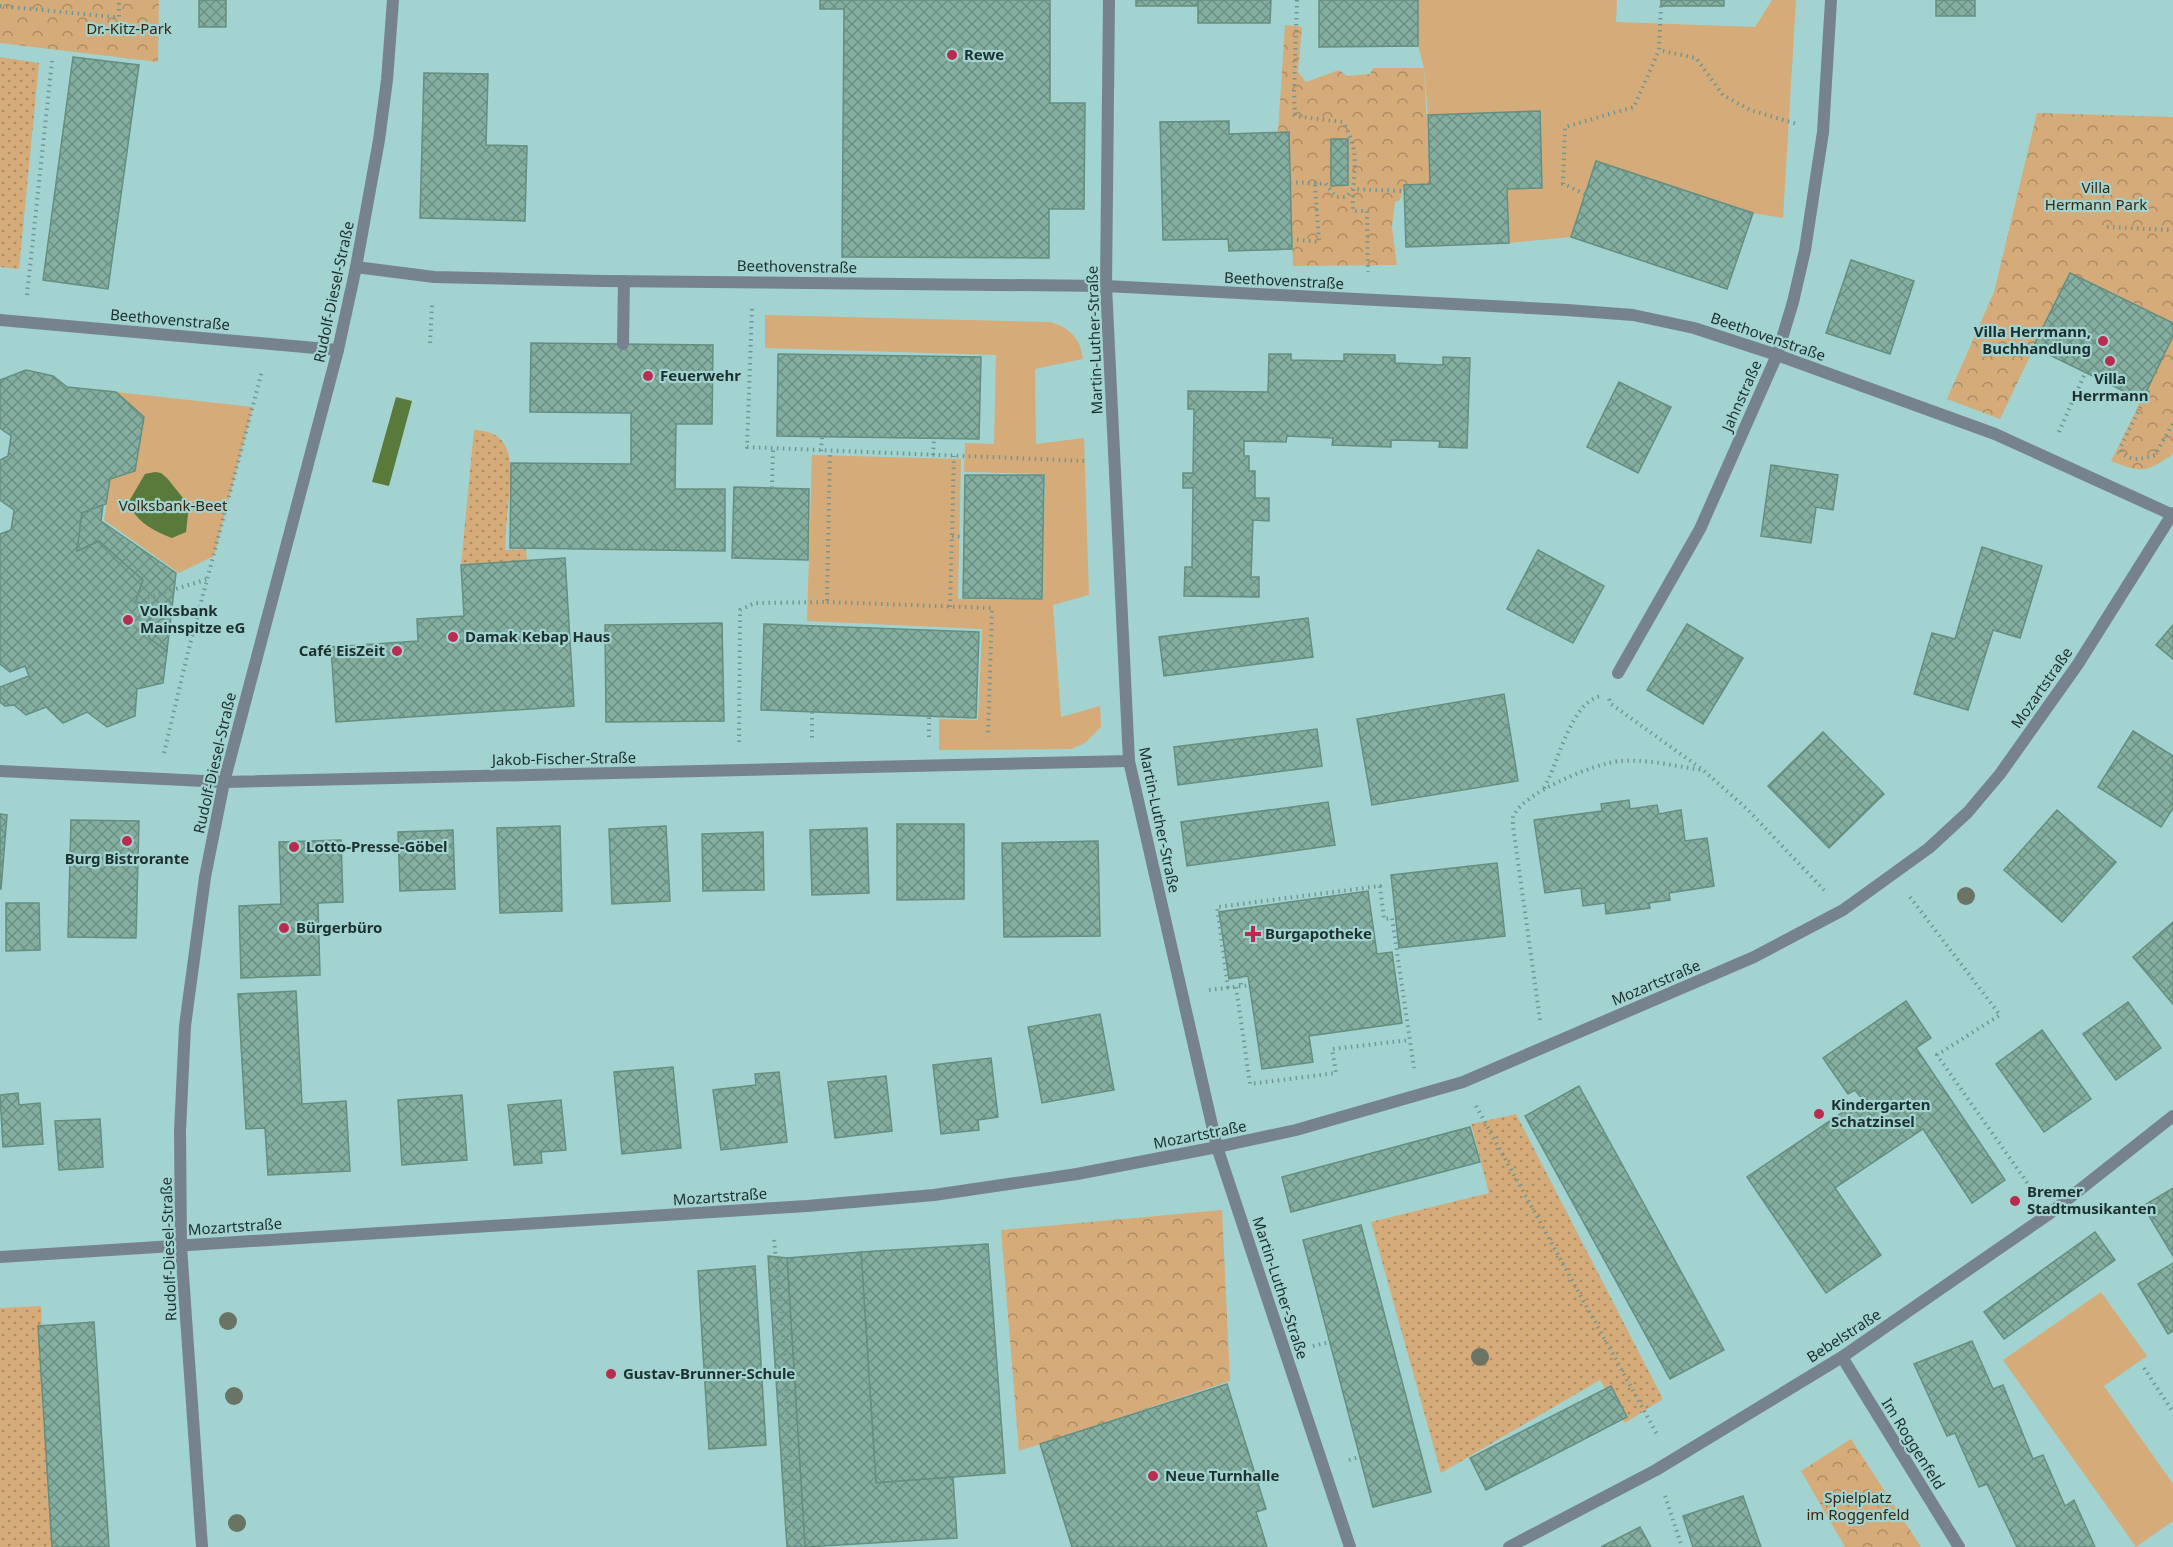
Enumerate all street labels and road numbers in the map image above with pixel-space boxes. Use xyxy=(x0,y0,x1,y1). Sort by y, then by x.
street label: Rudolf-Diesel-Straße xyxy=(308,219,358,364)
street label: Beethovenstraße xyxy=(737,255,857,277)
street label: Martin-Luther-Straße xyxy=(1081,265,1107,415)
street label: Beethovenstraße xyxy=(1223,267,1345,293)
street label: Beethovenstraße xyxy=(109,304,231,334)
street label: Beethovenstraße xyxy=(1708,307,1828,365)
street label: Jahnstraße xyxy=(1716,357,1766,436)
street label: Mozartstraße xyxy=(2006,643,2076,732)
street label: Rudolf-Diesel-Straße xyxy=(188,690,240,835)
street label: Martin-Luther-Straße xyxy=(1135,745,1185,895)
street label: Jakob-Fischer-Straße xyxy=(490,747,636,769)
street label: Mozartstraße xyxy=(1608,954,1703,1010)
street label: Mozartstraße xyxy=(1152,1115,1248,1153)
street label: Rudolf-Diesel-Straße xyxy=(155,1177,181,1321)
street label: Mozartstraße xyxy=(672,1183,768,1209)
street label: Mozartstraße xyxy=(187,1213,283,1239)
street label: Martin-Luther-Straße xyxy=(1248,1214,1313,1362)
street label: Bebelstraße xyxy=(1803,1304,1884,1367)
street label: Im Roggenfeld xyxy=(1878,1394,1950,1493)

